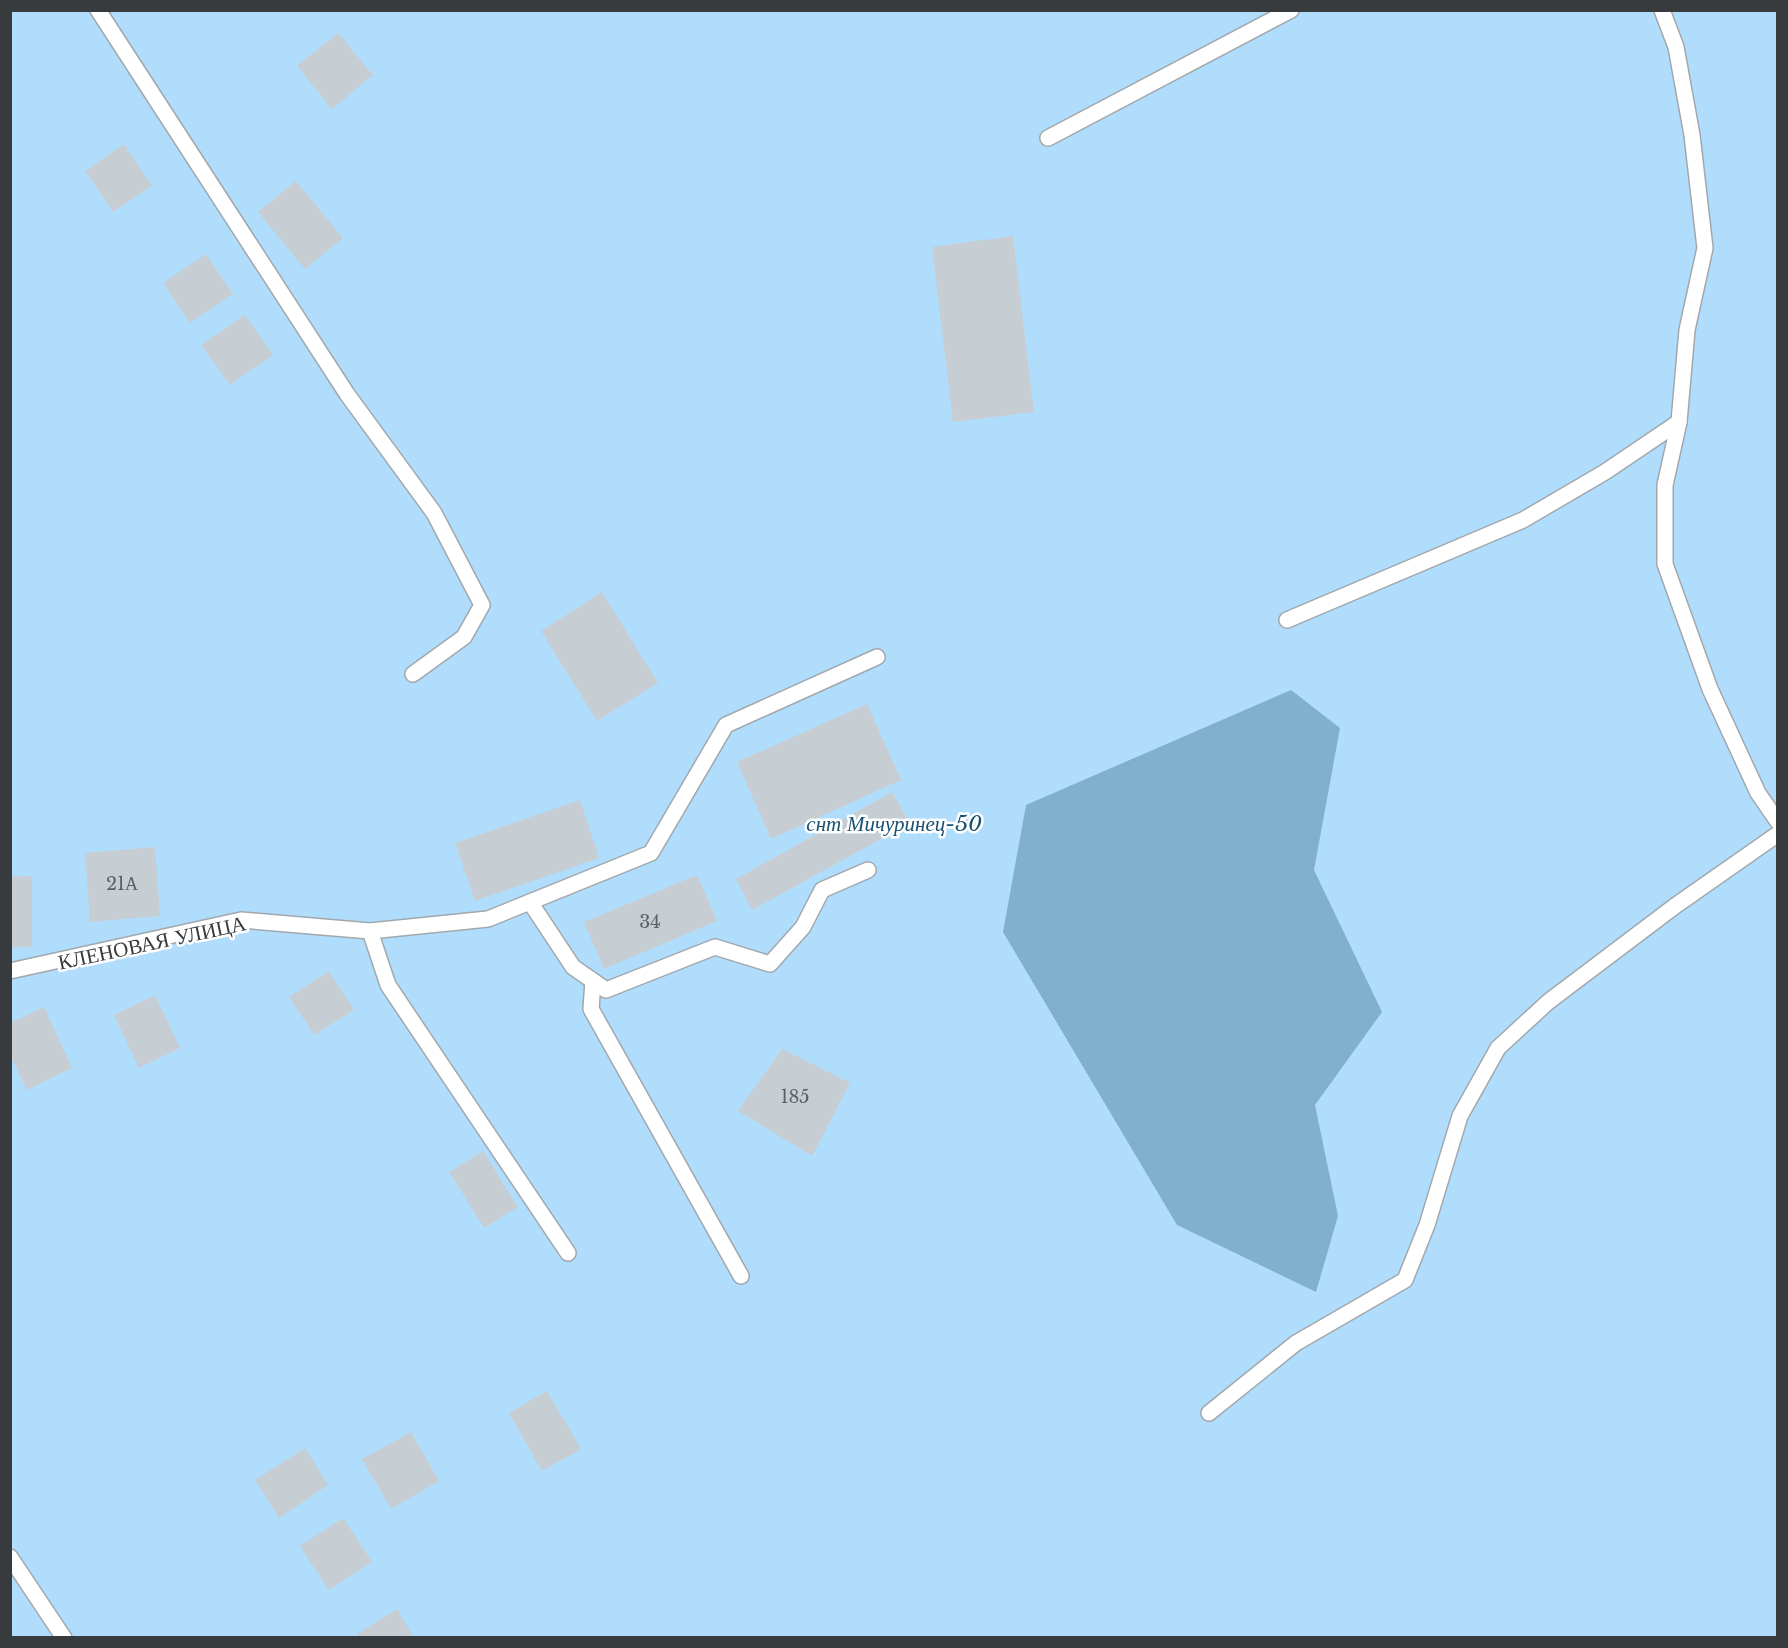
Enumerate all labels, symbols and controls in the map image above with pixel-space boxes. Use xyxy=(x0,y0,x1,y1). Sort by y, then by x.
park label: снт Мичуринец-50 xyxy=(806,811,982,837)
house number: 21А xyxy=(106,873,138,895)
street label: КЛЕНОВАЯ УЛИЦА xyxy=(56,910,249,976)
house number: 34 xyxy=(639,911,661,933)
house number: 185 xyxy=(780,1086,810,1108)

